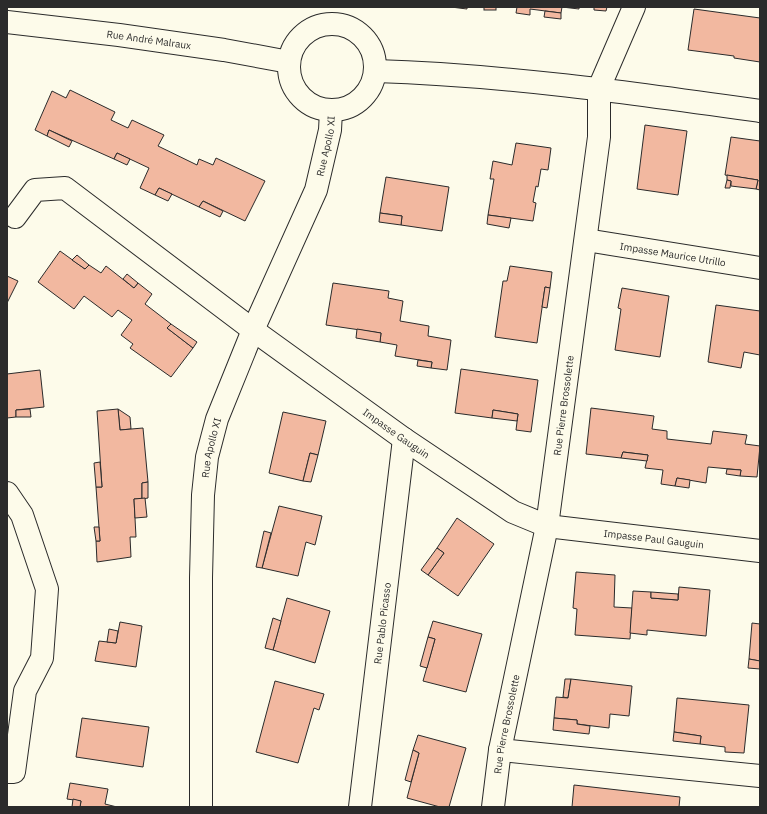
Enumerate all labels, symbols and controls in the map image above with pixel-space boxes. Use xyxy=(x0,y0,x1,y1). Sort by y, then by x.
street label: Rue André Malraux xyxy=(106,27,192,52)
street label: Rue Apollo XI xyxy=(313,116,337,178)
street label: Impasse Maurice Utrillo xyxy=(619,239,727,269)
street label: Rue Pierre Brossolette xyxy=(550,354,576,456)
street label: Impasse Gauguin xyxy=(361,405,432,461)
street label: Rue Apollo XI xyxy=(198,416,224,478)
street label: Impasse Paul Gauguin xyxy=(603,526,705,551)
street label: Rue Pablo Picasso xyxy=(371,581,393,665)
street label: Rue Pierre Brossolette xyxy=(491,673,522,774)

